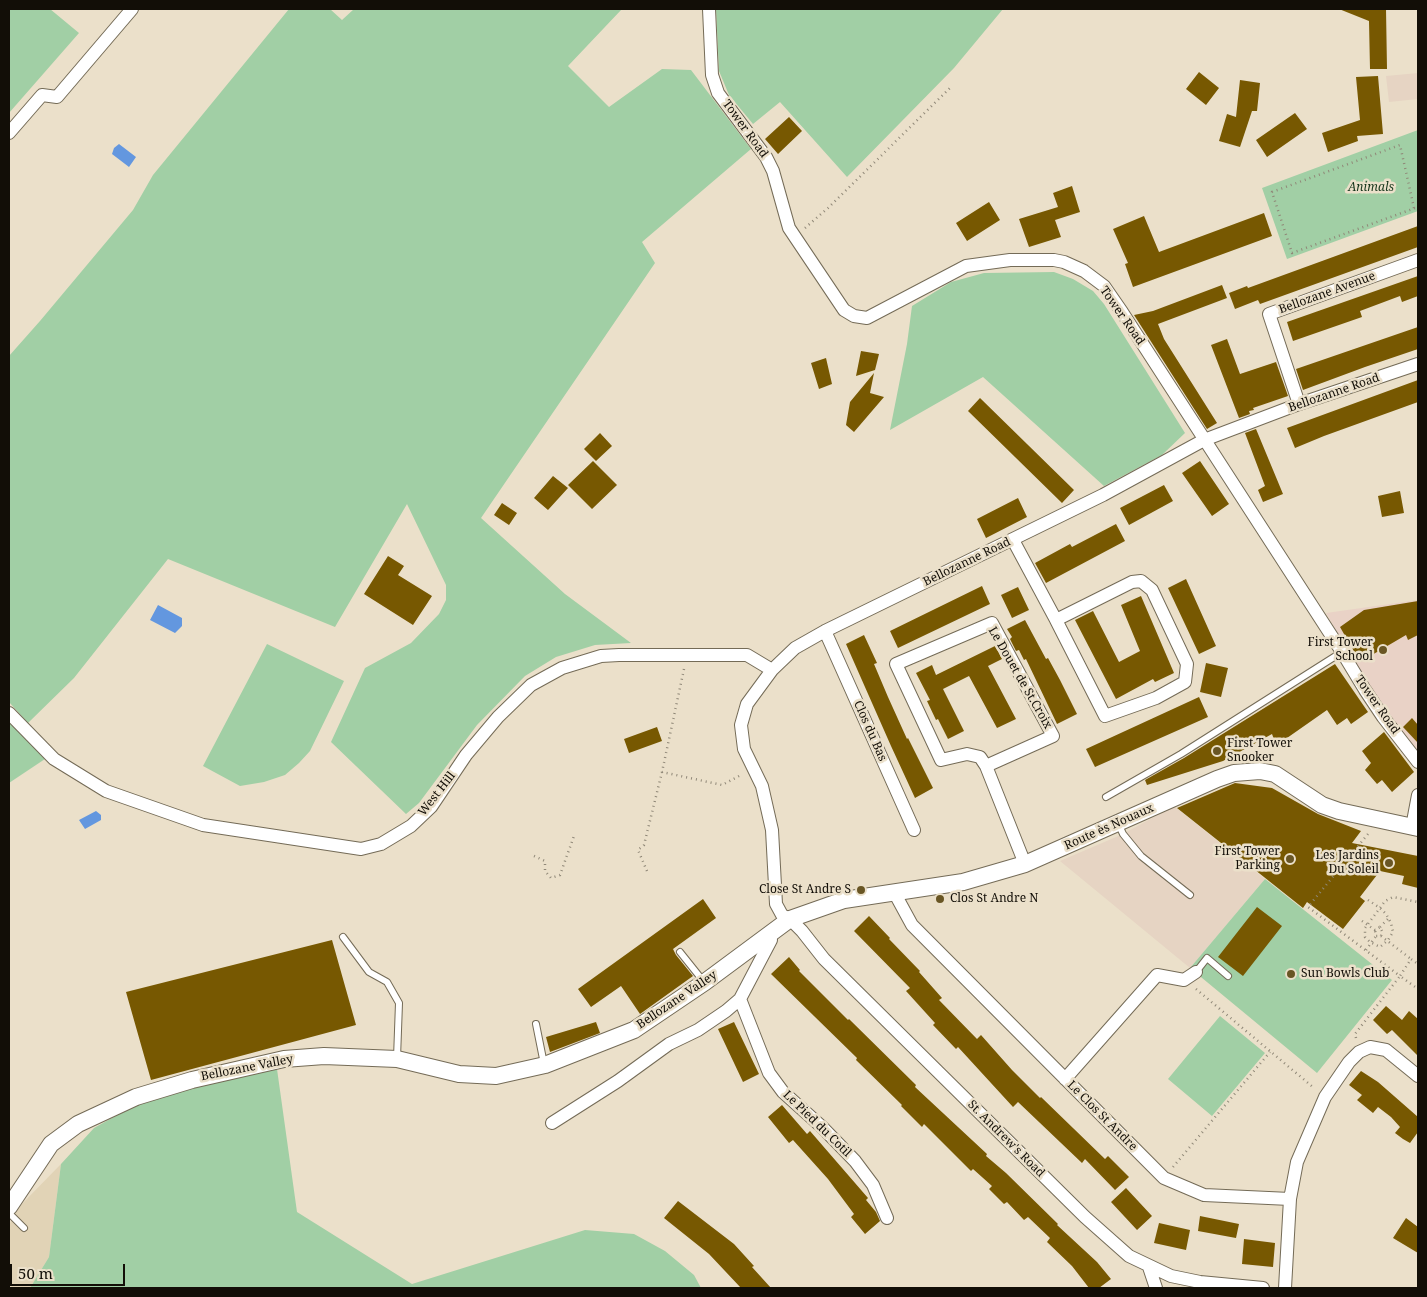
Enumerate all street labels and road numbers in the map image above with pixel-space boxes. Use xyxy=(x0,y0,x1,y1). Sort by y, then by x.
street label: Tower Road xyxy=(719,97,771,161)
street label: Bellozane Avenue xyxy=(1277,269,1377,317)
street label: Tower Road xyxy=(1097,284,1147,348)
street label: Bellozanne Road xyxy=(1287,371,1381,415)
street label: Bellozanne Road xyxy=(921,535,1013,589)
street label: Le Douet de St.Croix xyxy=(985,625,1055,731)
street label: Tower Road xyxy=(1352,673,1402,737)
street label: Clos du Bas xyxy=(850,699,890,763)
street label: West Hill xyxy=(415,769,459,819)
street label: Route ès Nouaux xyxy=(1062,801,1156,853)
street label: Bellozane Valley xyxy=(634,968,720,1032)
street label: Bellozane Valley xyxy=(200,1052,294,1084)
street label: Le Clos St Andre xyxy=(1064,1078,1140,1154)
street label: Le Pied du Cotil xyxy=(780,1088,854,1160)
street label: St. Andrew's Road xyxy=(965,1098,1047,1180)

